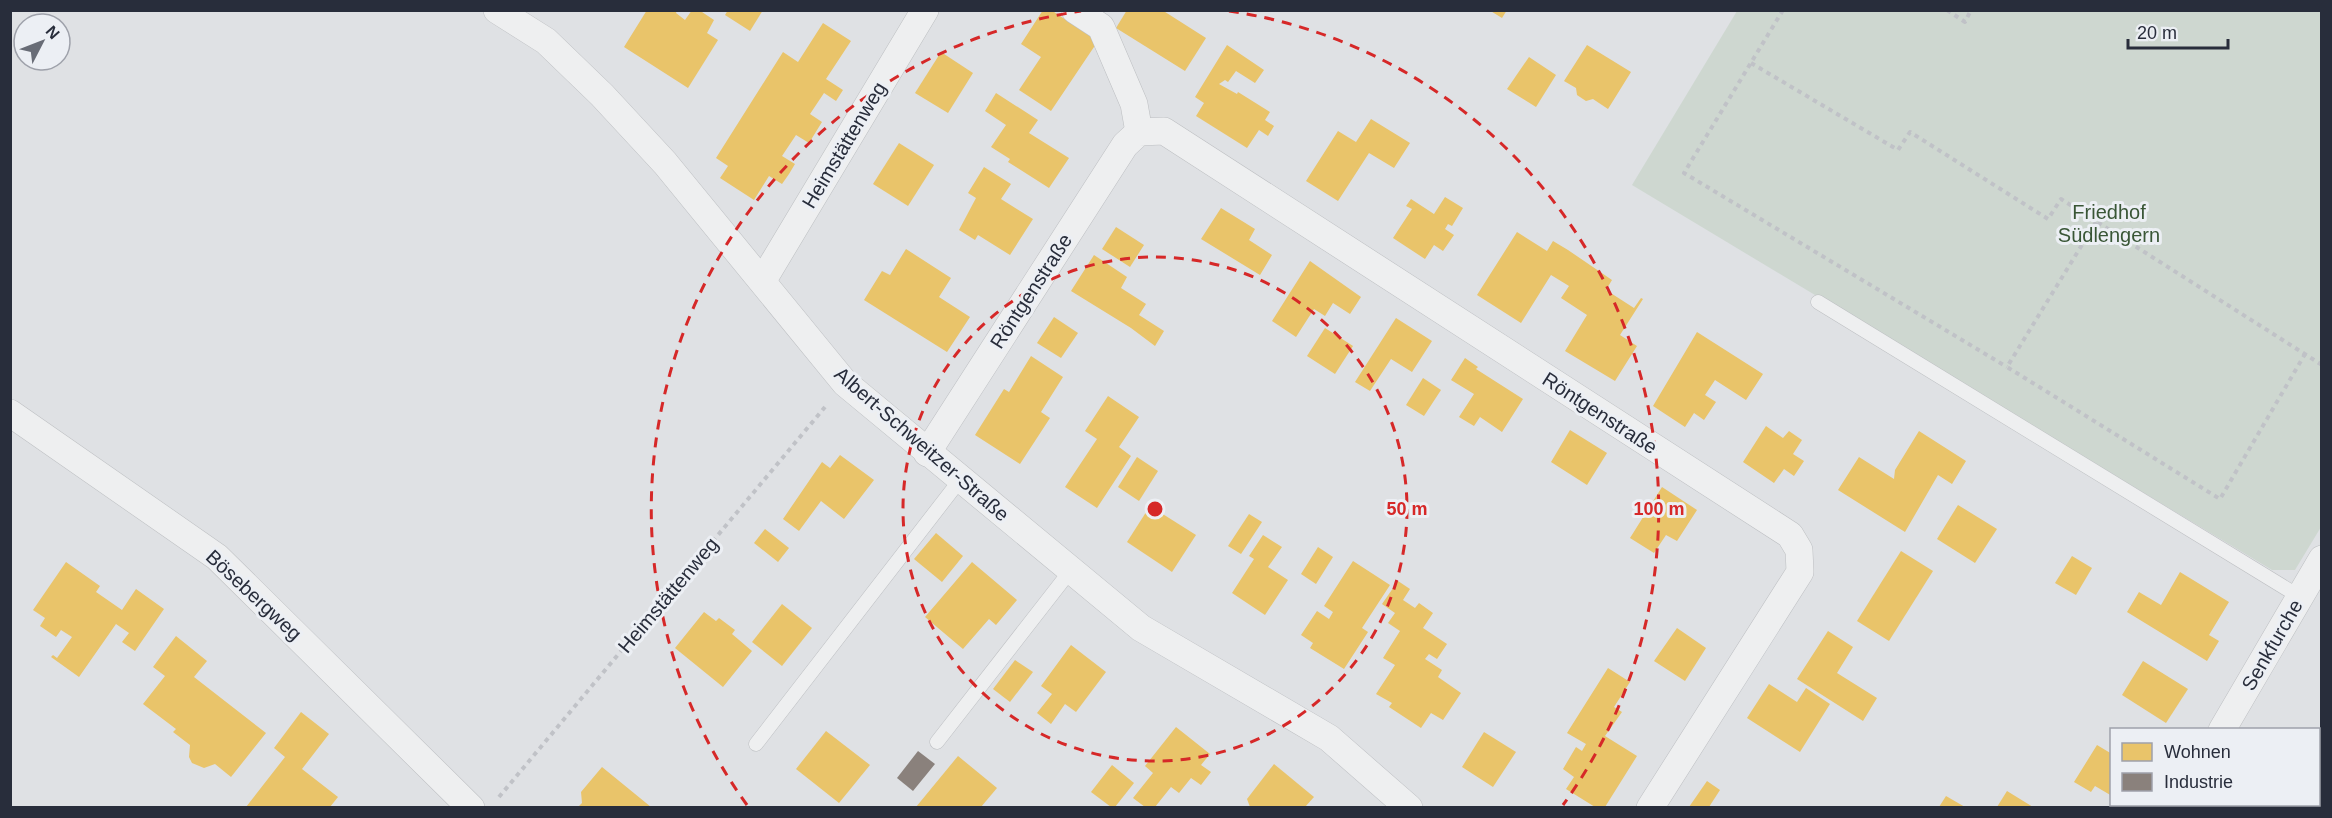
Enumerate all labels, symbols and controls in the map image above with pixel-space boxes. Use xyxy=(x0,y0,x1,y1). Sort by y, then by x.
north arrow xyxy=(12,12,72,72)
scale bar xyxy=(2128,12,2228,50)
text: N xyxy=(43,22,63,42)
text: 20 m xyxy=(2137,23,2177,43)
street label: Heimstättenweg xyxy=(798,78,890,212)
park label: Friedhof Südlengern xyxy=(2058,201,2160,246)
street label: Röntgenstraße xyxy=(986,230,1076,352)
street label: Albert-Schweitzer-Straße xyxy=(830,362,1014,526)
street label: Röntgenstraße xyxy=(1539,368,1661,458)
centre of rings xyxy=(1145,499,1165,519)
text: 50 m xyxy=(1386,499,1428,519)
text: 100 m xyxy=(1633,499,1685,519)
street label: Heimstättenweg xyxy=(613,533,723,657)
street label: Bösebergweg xyxy=(202,545,306,645)
street label: Senkfurche xyxy=(2237,596,2307,694)
legend xyxy=(2110,728,2320,806)
text: Wohnen xyxy=(2164,742,2231,762)
text: Industrie xyxy=(2164,772,2233,792)

